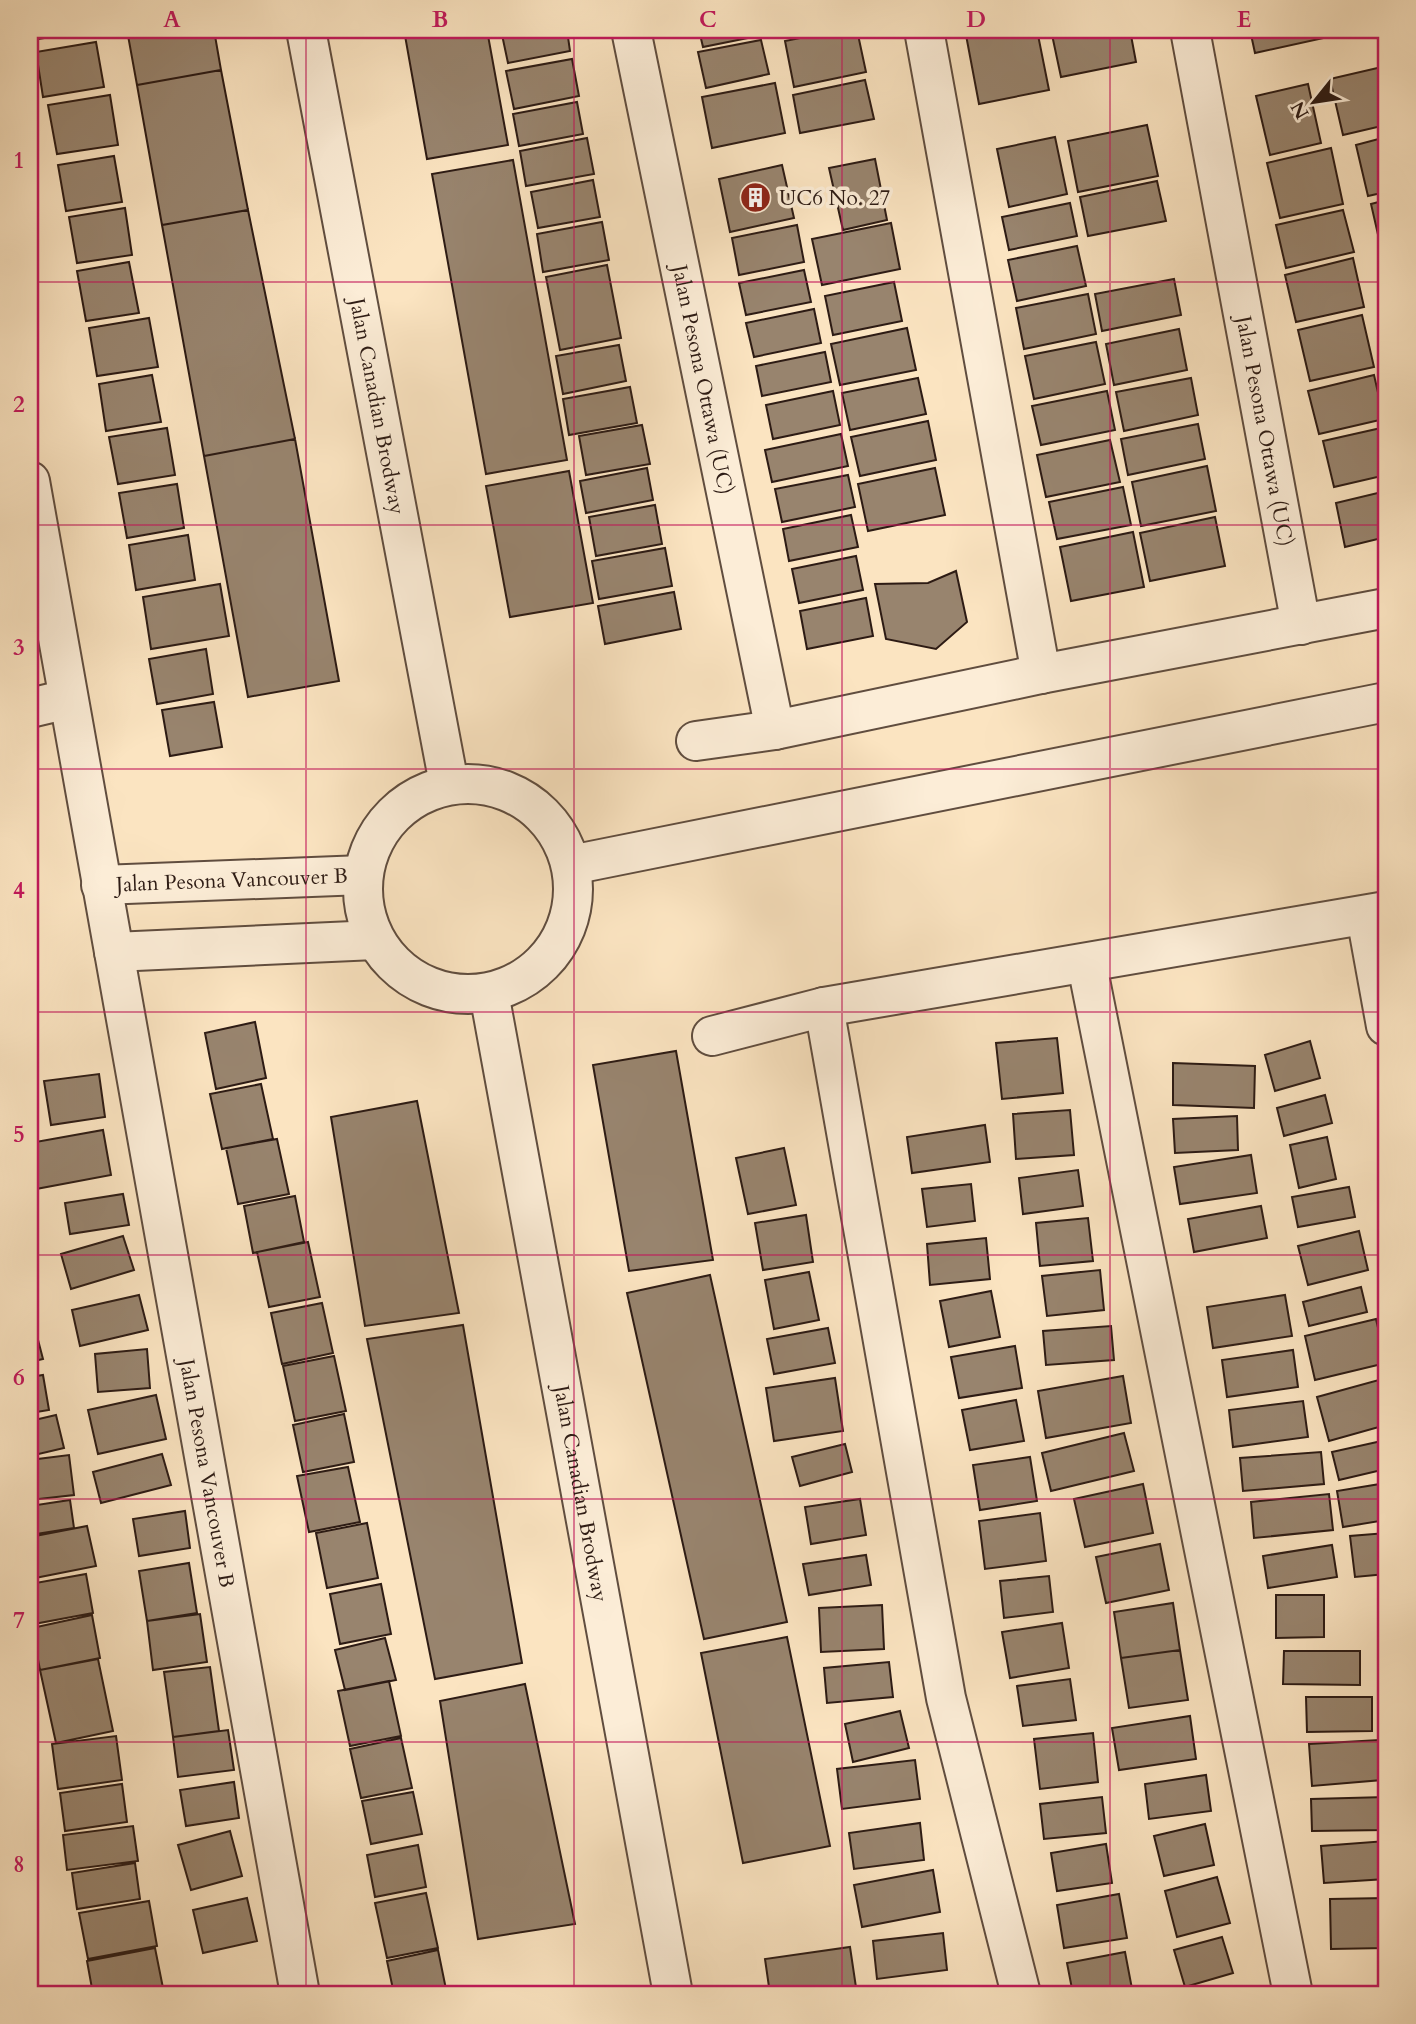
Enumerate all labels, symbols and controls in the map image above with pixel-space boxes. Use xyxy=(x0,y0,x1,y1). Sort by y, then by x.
text: A xyxy=(163,4,181,35)
text: B xyxy=(432,4,448,35)
text: C xyxy=(699,4,717,35)
text: D xyxy=(966,4,986,35)
text: E xyxy=(1237,4,1251,35)
north arrow xyxy=(1280,66,1350,136)
text: N xyxy=(1285,96,1316,124)
text: 1 xyxy=(13,145,25,176)
building icon: UC6 No. 27 xyxy=(739,181,773,215)
place label: UC6 No. 27 xyxy=(779,184,891,213)
street label: Jalan Pesona Ottawa (UC) xyxy=(664,259,740,497)
street label: Jalan Canadian Brodway xyxy=(342,293,412,517)
street label: Jalan Pesona Ottawa (UC) xyxy=(1228,311,1300,549)
text: 2 xyxy=(13,389,25,420)
text: 3 xyxy=(13,632,25,663)
street label: Jalan Pesona Vancouver B xyxy=(113,862,348,900)
text: 4 xyxy=(13,875,25,906)
text: 5 xyxy=(13,1119,25,1150)
street label: Jalan Pesona Vancouver B xyxy=(171,1354,241,1590)
text: 6 xyxy=(13,1362,25,1393)
street label: Jalan Canadian Brodway xyxy=(546,1380,615,1604)
text: 7 xyxy=(13,1605,25,1636)
text: 8 xyxy=(13,1849,25,1880)

